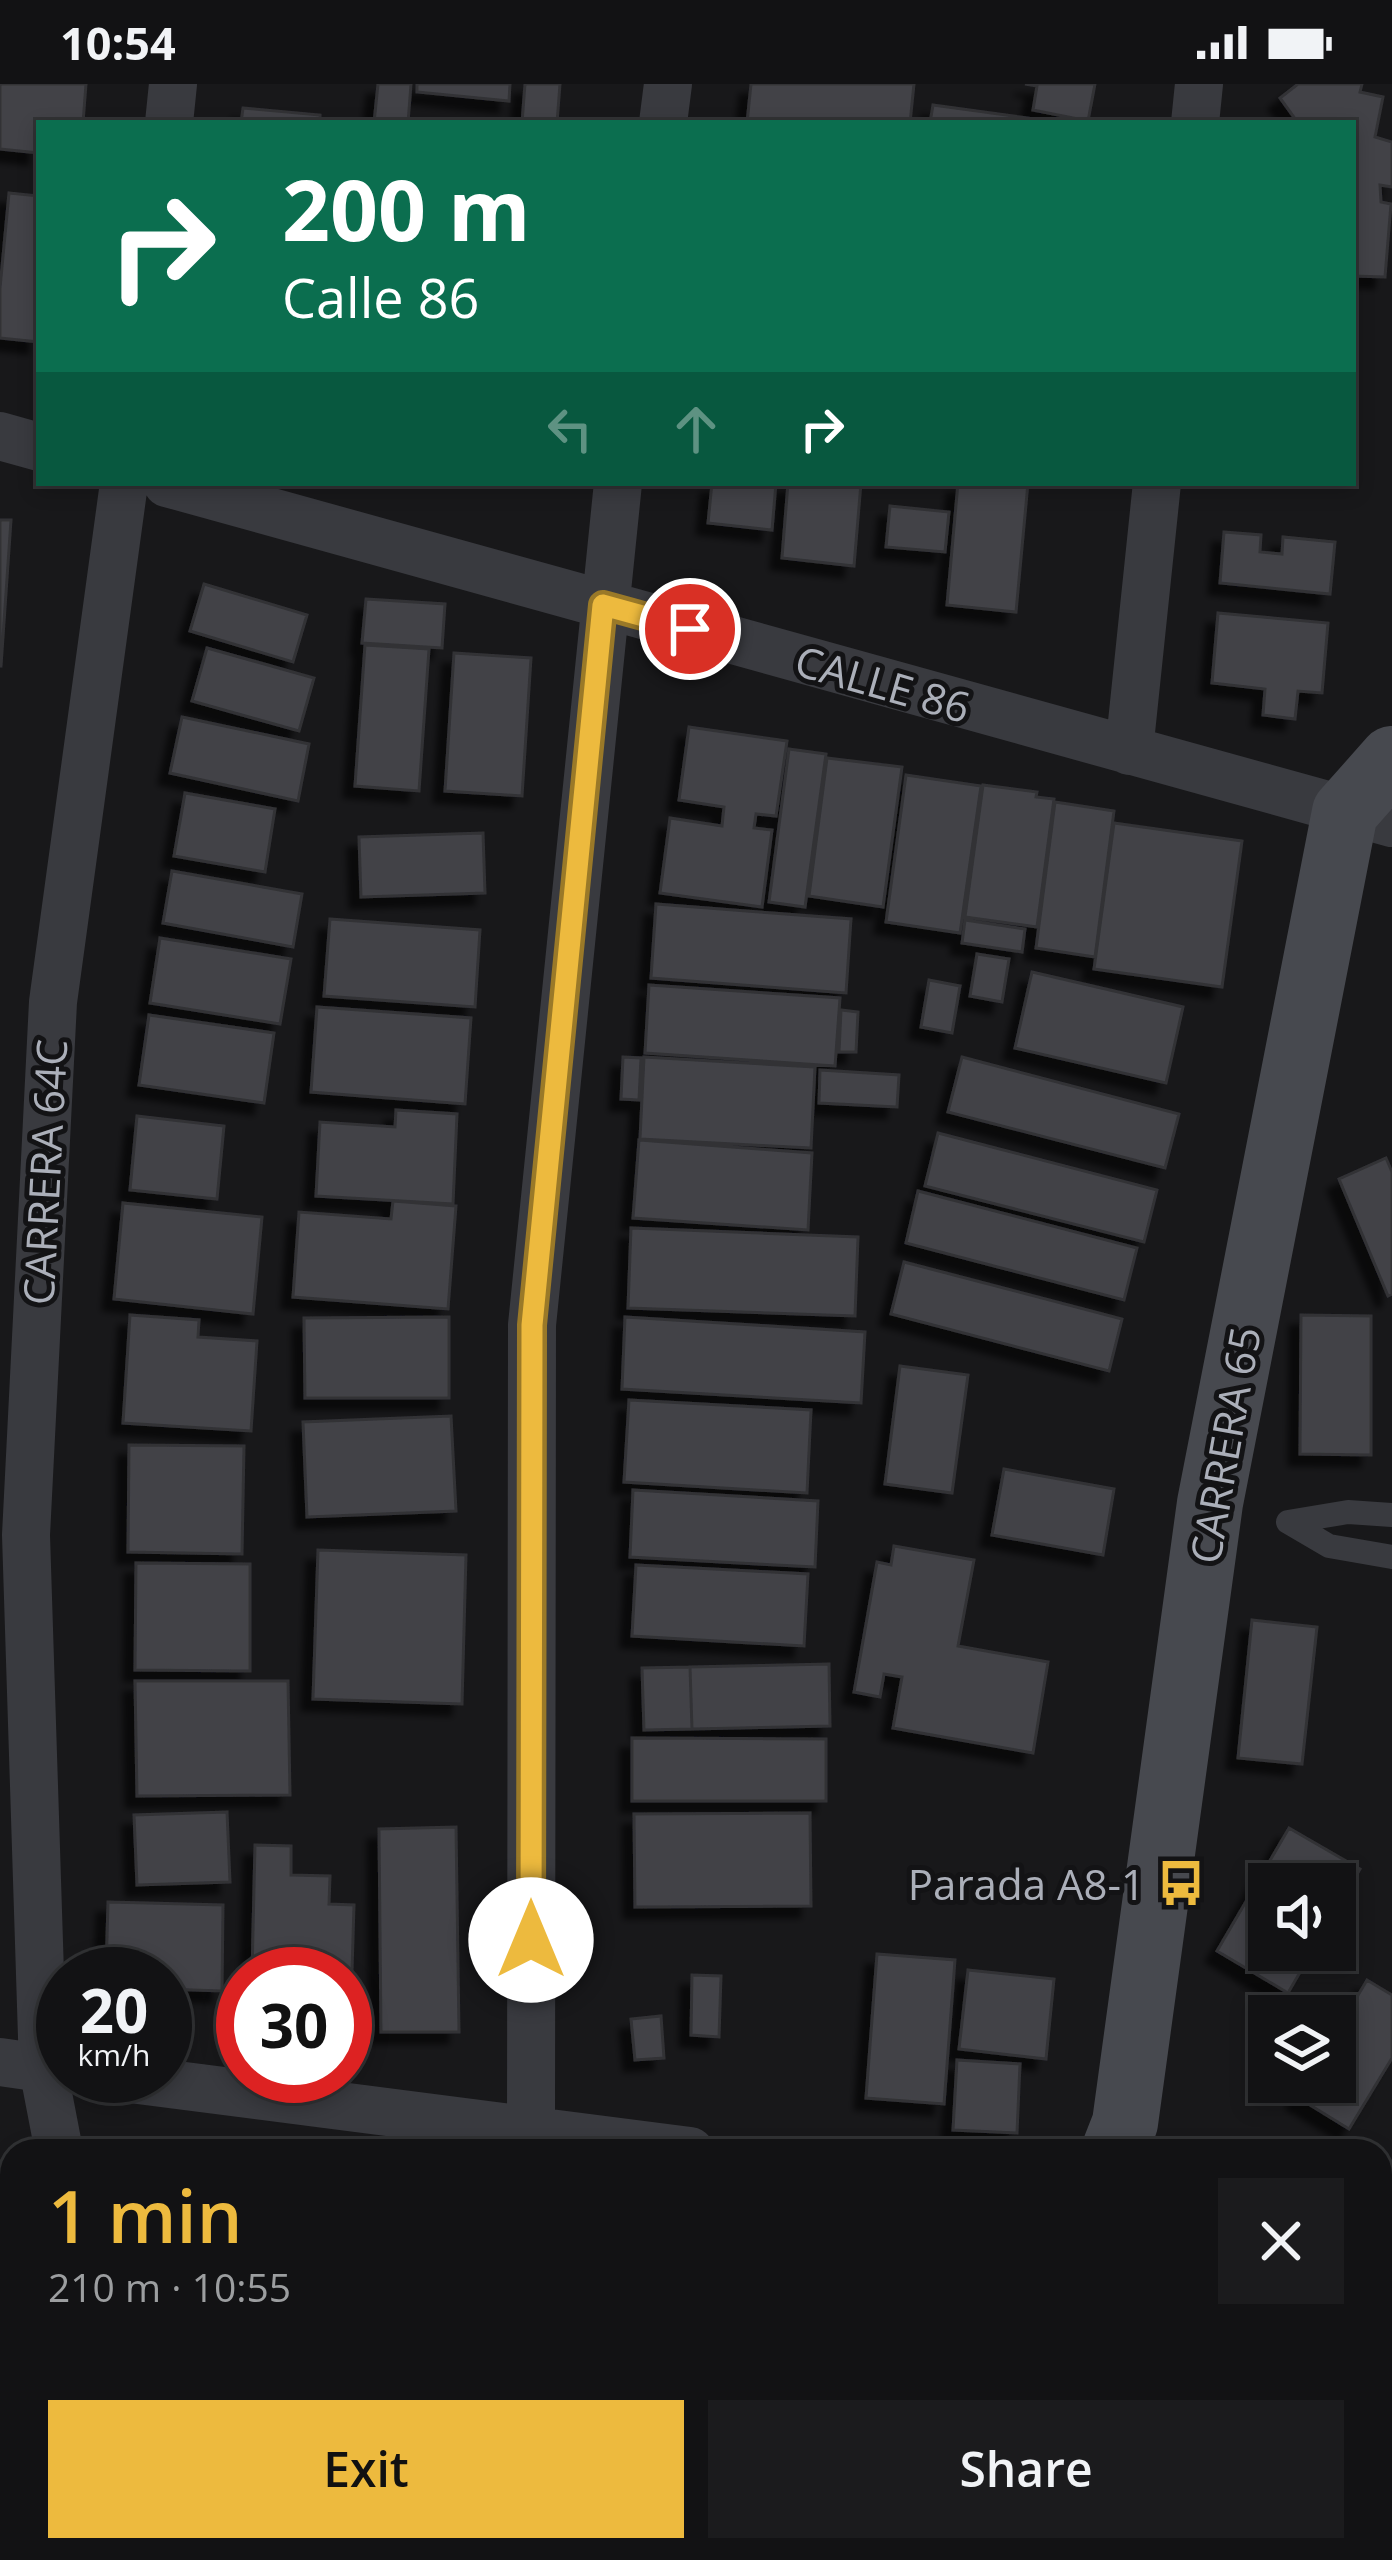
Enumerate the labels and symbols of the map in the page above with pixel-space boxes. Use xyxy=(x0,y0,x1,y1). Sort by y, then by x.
pin xyxy=(639,578,741,680)
street label: CALLE 86 xyxy=(789,631,977,735)
street label: CARRERA 64C xyxy=(9,1038,79,1306)
street label: CARRERA 65 xyxy=(1175,1322,1273,1568)
place label: Parada A8-1 xyxy=(908,1855,1145,1912)
bus stop icon: Parada A8-1 xyxy=(1156,1858,1206,1908)
position arrow xyxy=(468,1877,594,2003)
speed limit sign: 30 xyxy=(216,1947,372,2103)

